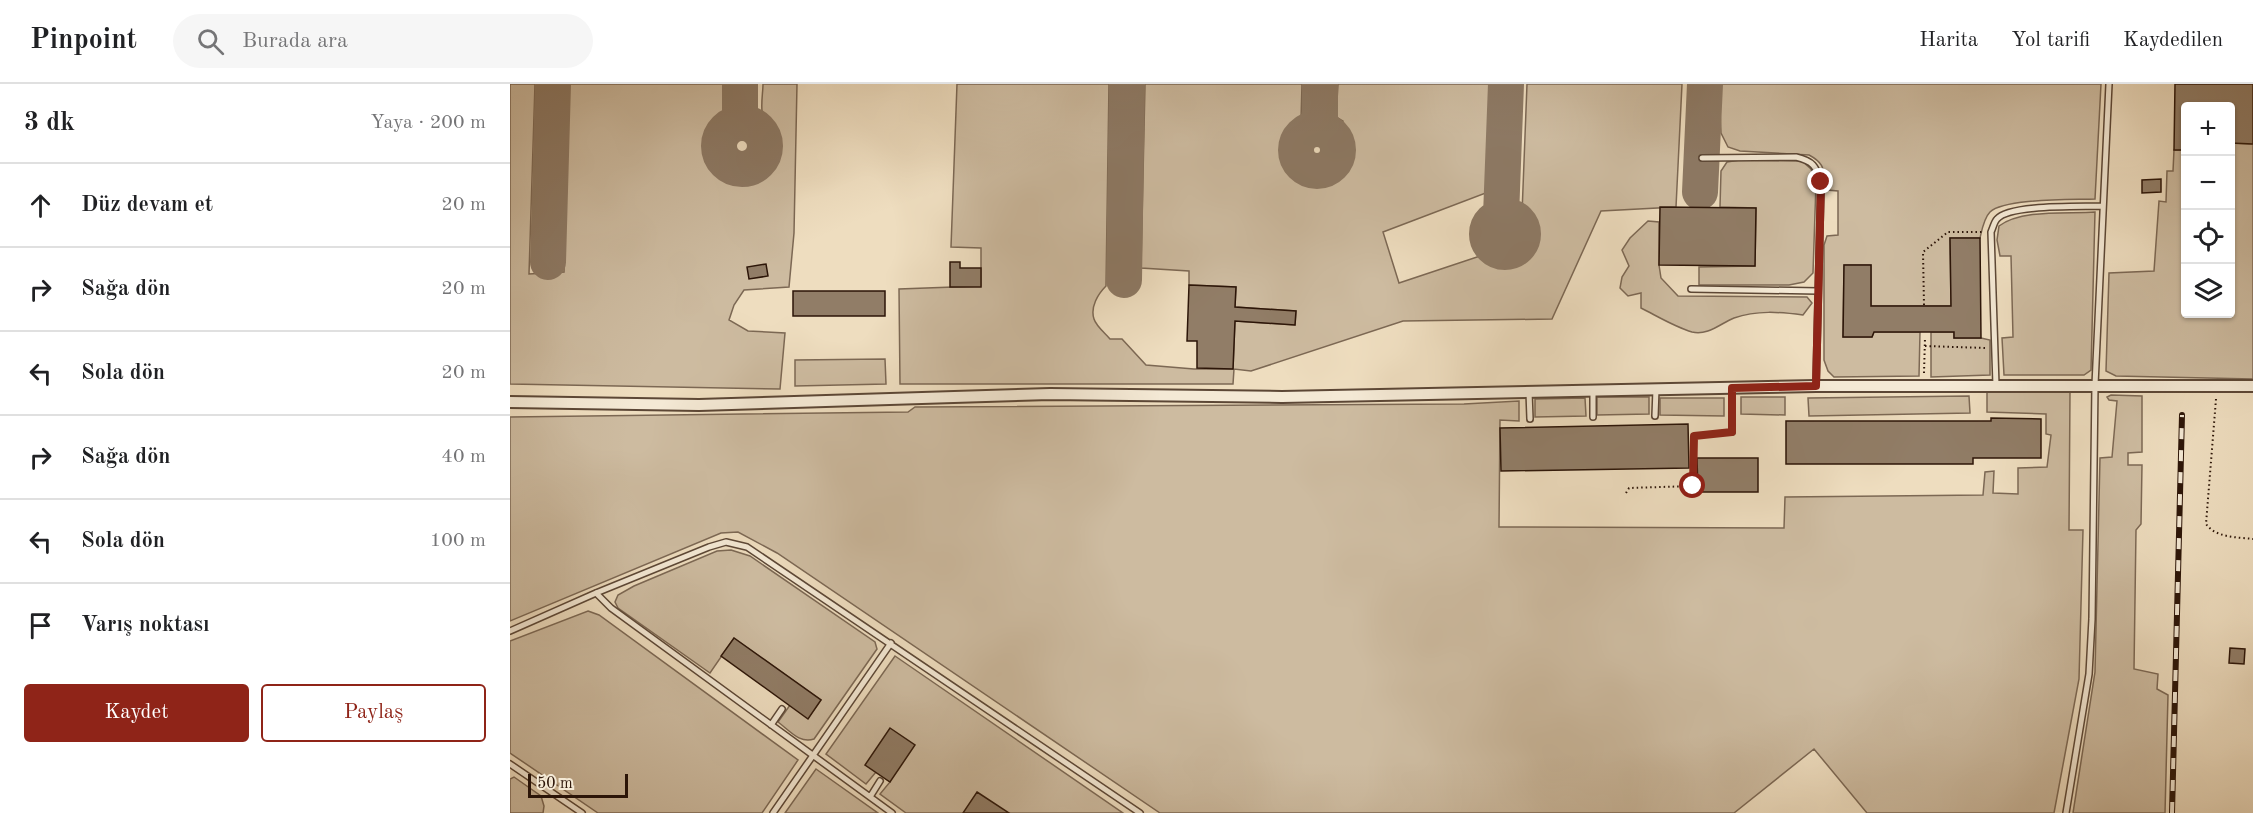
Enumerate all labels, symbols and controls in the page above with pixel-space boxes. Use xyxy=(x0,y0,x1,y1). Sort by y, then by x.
search box xyxy=(173,14,593,68)
icon: search xyxy=(194,25,227,58)
text: Pinpoint xyxy=(30,27,137,55)
text: Burada ara xyxy=(242,30,348,52)
text: Harita xyxy=(1919,30,1978,51)
text: Yol tarifi xyxy=(2011,30,2090,51)
text: Kaydedilen xyxy=(2123,30,2223,51)
map controls xyxy=(2181,102,2235,318)
button: + xyxy=(2181,102,2235,156)
text: 3 dk xyxy=(24,110,75,136)
text: Yaya · 200 m xyxy=(370,113,486,133)
button: − xyxy=(2181,156,2235,210)
route end xyxy=(1807,168,1833,194)
icon: ahead xyxy=(24,189,57,222)
text: Düz devam et xyxy=(81,194,213,216)
text: 20 m xyxy=(441,195,486,215)
button: locate xyxy=(2181,210,2235,264)
button: layers xyxy=(2181,264,2235,318)
icon: right xyxy=(24,273,57,306)
text: Sağa dön xyxy=(81,278,171,300)
text: 20 m xyxy=(441,279,486,299)
icon: left xyxy=(24,357,57,390)
text: Sola dön xyxy=(81,362,165,384)
text: 20 m xyxy=(441,363,486,383)
icon: right xyxy=(24,441,57,474)
text: Sağa dön xyxy=(81,446,171,468)
text: 40 m xyxy=(441,447,486,467)
route start xyxy=(1679,472,1705,498)
icon: left xyxy=(24,525,57,558)
text: Sola dön xyxy=(81,530,165,552)
text: 100 m xyxy=(430,531,486,551)
icon: arrive xyxy=(24,609,57,642)
text: Varış noktası xyxy=(81,614,210,636)
button: Kaydet xyxy=(24,684,249,742)
button: Paylaş xyxy=(261,684,486,742)
scale bar xyxy=(528,771,628,798)
text: 50 m xyxy=(537,776,573,792)

